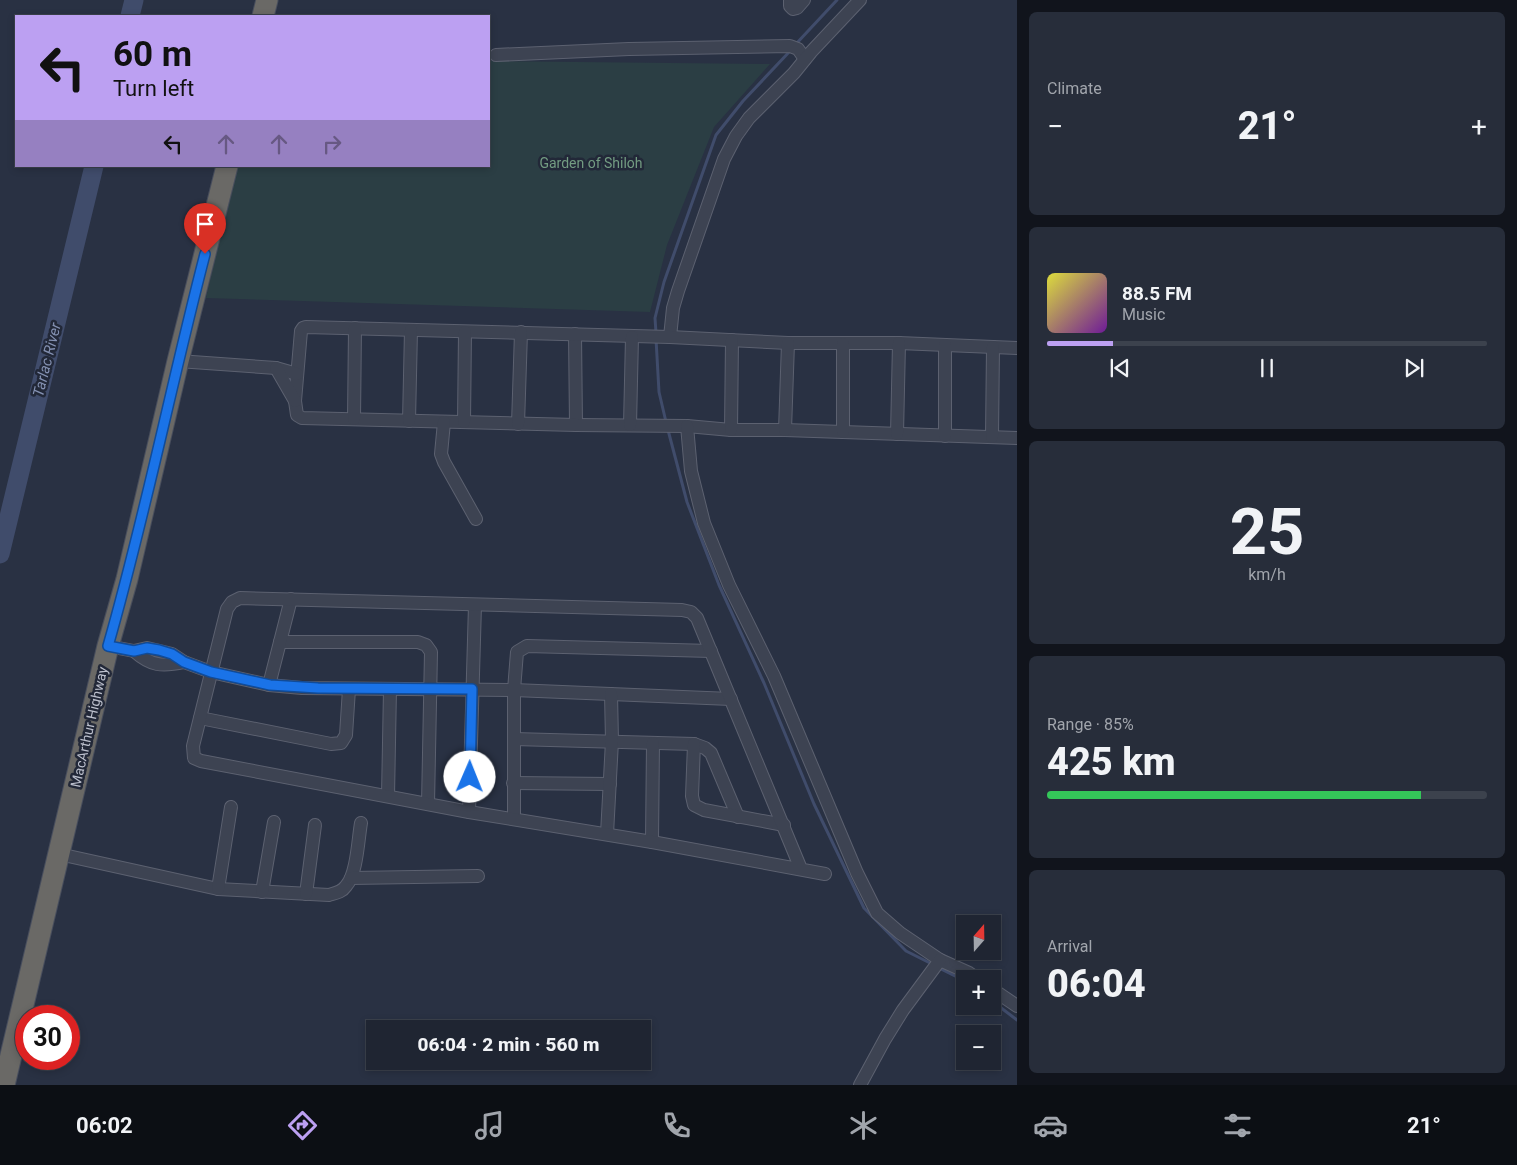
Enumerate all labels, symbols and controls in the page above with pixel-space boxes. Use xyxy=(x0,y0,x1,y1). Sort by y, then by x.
text: 60 m xyxy=(113,34,192,75)
icon: left xyxy=(30,35,95,100)
text: Turn left xyxy=(113,76,194,101)
text: Climate xyxy=(1047,79,1102,98)
text: 21° xyxy=(1238,104,1296,148)
text: − xyxy=(1047,110,1063,143)
text: + xyxy=(1471,110,1487,143)
icon: left xyxy=(159,130,187,158)
icon: ahead xyxy=(212,130,240,158)
icon: ahead xyxy=(265,130,293,158)
icon: right xyxy=(318,130,346,158)
park label: Garden of Shiloh xyxy=(539,155,643,171)
pin xyxy=(184,203,226,254)
icon: arrive xyxy=(191,210,219,238)
text: 88.5 FM xyxy=(1122,282,1192,305)
text: Music xyxy=(1122,305,1165,324)
water label: Tarlac River xyxy=(29,320,65,399)
icon: previous xyxy=(1106,354,1134,382)
icon: pause xyxy=(1253,354,1281,382)
icon: next xyxy=(1400,354,1428,382)
text: 25 xyxy=(1230,494,1304,570)
text: km/h xyxy=(1248,565,1286,584)
street label: MacArthur Highway xyxy=(67,665,111,789)
text: Range · 85% xyxy=(1047,715,1134,734)
text: 425 km xyxy=(1047,740,1176,784)
position arrow xyxy=(443,750,495,802)
north arrow xyxy=(956,915,1001,960)
map controls xyxy=(956,915,1001,1070)
text: Arrival xyxy=(1047,937,1092,956)
text: 06:04 xyxy=(1047,962,1146,1006)
button: + xyxy=(956,970,1001,1015)
speed limit sign: 30 xyxy=(15,1005,80,1070)
button: − xyxy=(956,1025,1001,1070)
text: 06:04 · 2 min · 560 m xyxy=(417,1033,600,1056)
icon: directions xyxy=(285,1108,320,1143)
icon: music xyxy=(472,1108,507,1143)
icon: phone xyxy=(659,1108,694,1143)
icon: climate xyxy=(846,1108,881,1143)
icon: car xyxy=(1033,1108,1068,1143)
icon: filters xyxy=(1220,1108,1255,1143)
text: 06:02 xyxy=(76,1113,133,1138)
text: 21° xyxy=(1407,1113,1441,1138)

